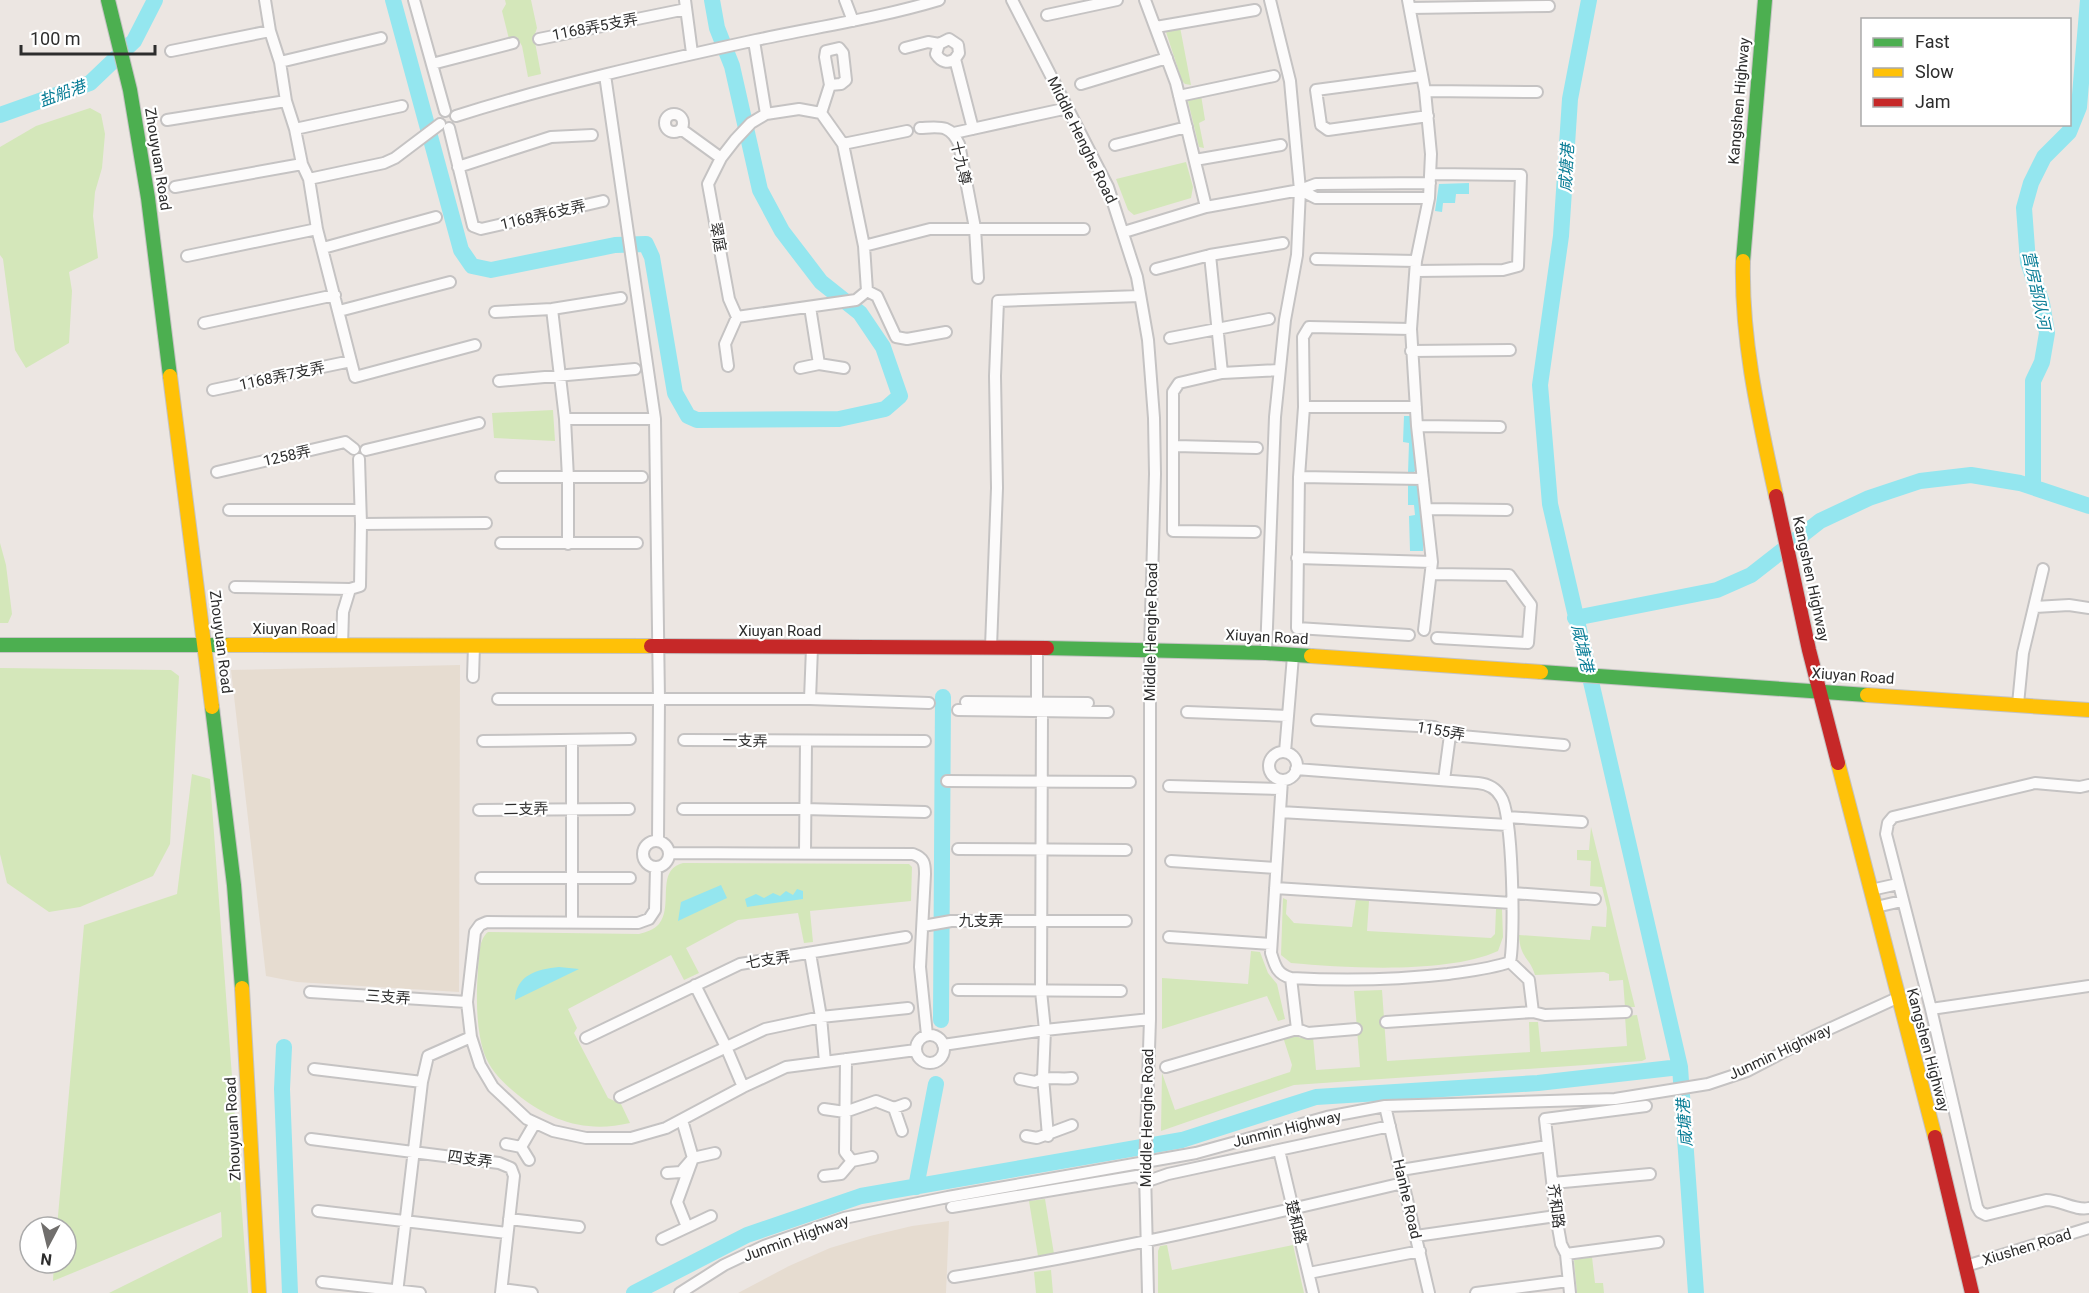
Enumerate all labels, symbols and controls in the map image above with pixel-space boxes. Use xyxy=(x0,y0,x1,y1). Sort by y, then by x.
street label: 1168弄5支弄 xyxy=(551,10,639,44)
scale bar xyxy=(21,18,154,56)
legend xyxy=(1861,18,2071,126)
text: 100 m xyxy=(30,28,81,49)
text: Fast xyxy=(1915,31,1950,52)
street label: Kangshen Highway xyxy=(1724,37,1754,165)
text: Slow xyxy=(1915,61,1954,82)
street label: Middle Henghe Road xyxy=(1044,74,1120,206)
water label: 盐船港 xyxy=(36,76,90,111)
text: Jam xyxy=(1915,91,1951,112)
street label: Zhouyuan Road xyxy=(141,106,175,212)
street label: 十九尊 xyxy=(947,139,975,187)
water label: 咸塘港 xyxy=(1556,142,1577,192)
street label: 1168弄6支弄 xyxy=(499,196,587,234)
street label: 翠庭 xyxy=(706,221,730,253)
water label: 营房部队河 xyxy=(2019,249,2055,334)
street label: 1168弄7支弄 xyxy=(238,358,326,394)
street label: 1258弄 xyxy=(261,442,313,470)
street label: Kangshen Highway xyxy=(1789,515,1833,643)
street label: Middle Henghe Road xyxy=(1141,563,1161,701)
street label: Zhouyuan Road xyxy=(206,589,236,695)
street label: Xiuyan Road xyxy=(253,620,335,638)
street label: Xiuyan Road xyxy=(739,622,821,640)
water label: 咸塘港 xyxy=(1568,623,1598,676)
street label: Xiuyan Road xyxy=(1225,626,1309,648)
street label: Xiuyan Road xyxy=(1811,664,1895,688)
street label: 1155弄 xyxy=(1415,718,1467,744)
street label: 一支弄 xyxy=(722,732,768,750)
street label: 二支弄 xyxy=(503,800,549,818)
street label: 九支弄 xyxy=(958,912,1004,930)
street label: 七支弄 xyxy=(744,948,792,972)
street label: 三支弄 xyxy=(365,986,411,1008)
street label: Kangshen Highway xyxy=(1903,986,1953,1114)
street label: Junmin Highway xyxy=(1726,1020,1834,1084)
street label: Middle Henghe Road xyxy=(1137,1049,1157,1187)
street label: Zhouyuan Road xyxy=(221,1077,245,1181)
water label: 咸塘港 xyxy=(1673,1096,1696,1148)
street label: Junmin Highway xyxy=(1231,1107,1343,1151)
street label: 四支弄 xyxy=(446,1147,494,1171)
street label: Hanhe Road xyxy=(1389,1157,1425,1241)
street label: 齐和路 xyxy=(1544,1183,1568,1229)
street label: 楚和路 xyxy=(1282,1198,1310,1246)
street label: Junmin Highway xyxy=(741,1211,851,1265)
north arrow xyxy=(18,1215,78,1275)
street label: Xiushen Road xyxy=(1981,1225,2073,1269)
text: N xyxy=(39,1249,53,1270)

